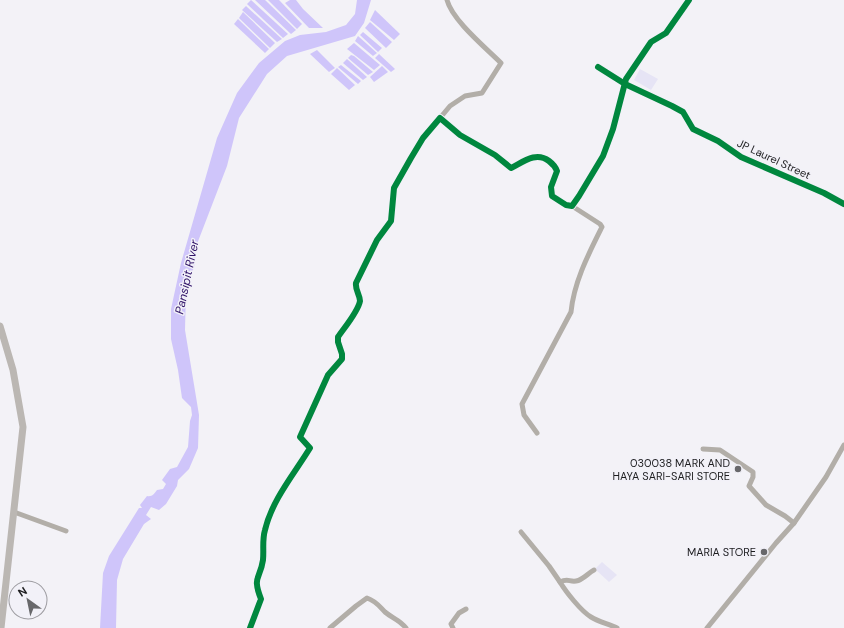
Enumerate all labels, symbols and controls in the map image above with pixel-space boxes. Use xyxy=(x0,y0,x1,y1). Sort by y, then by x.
street label: JP Laurel Street xyxy=(735,136,813,182)
water label: Pansipit River xyxy=(171,238,203,316)
place label: 030038 MARK AND HAYA SARI-SARI STORE xyxy=(613,456,730,483)
marker: 030038 MARK AND HAYA SARI-SARI STORE xyxy=(733,464,743,474)
place label: MARIA STORE xyxy=(687,545,756,559)
marker: MARIA STORE xyxy=(759,547,769,557)
north arrow xyxy=(8,580,48,620)
text: N xyxy=(15,584,30,600)

